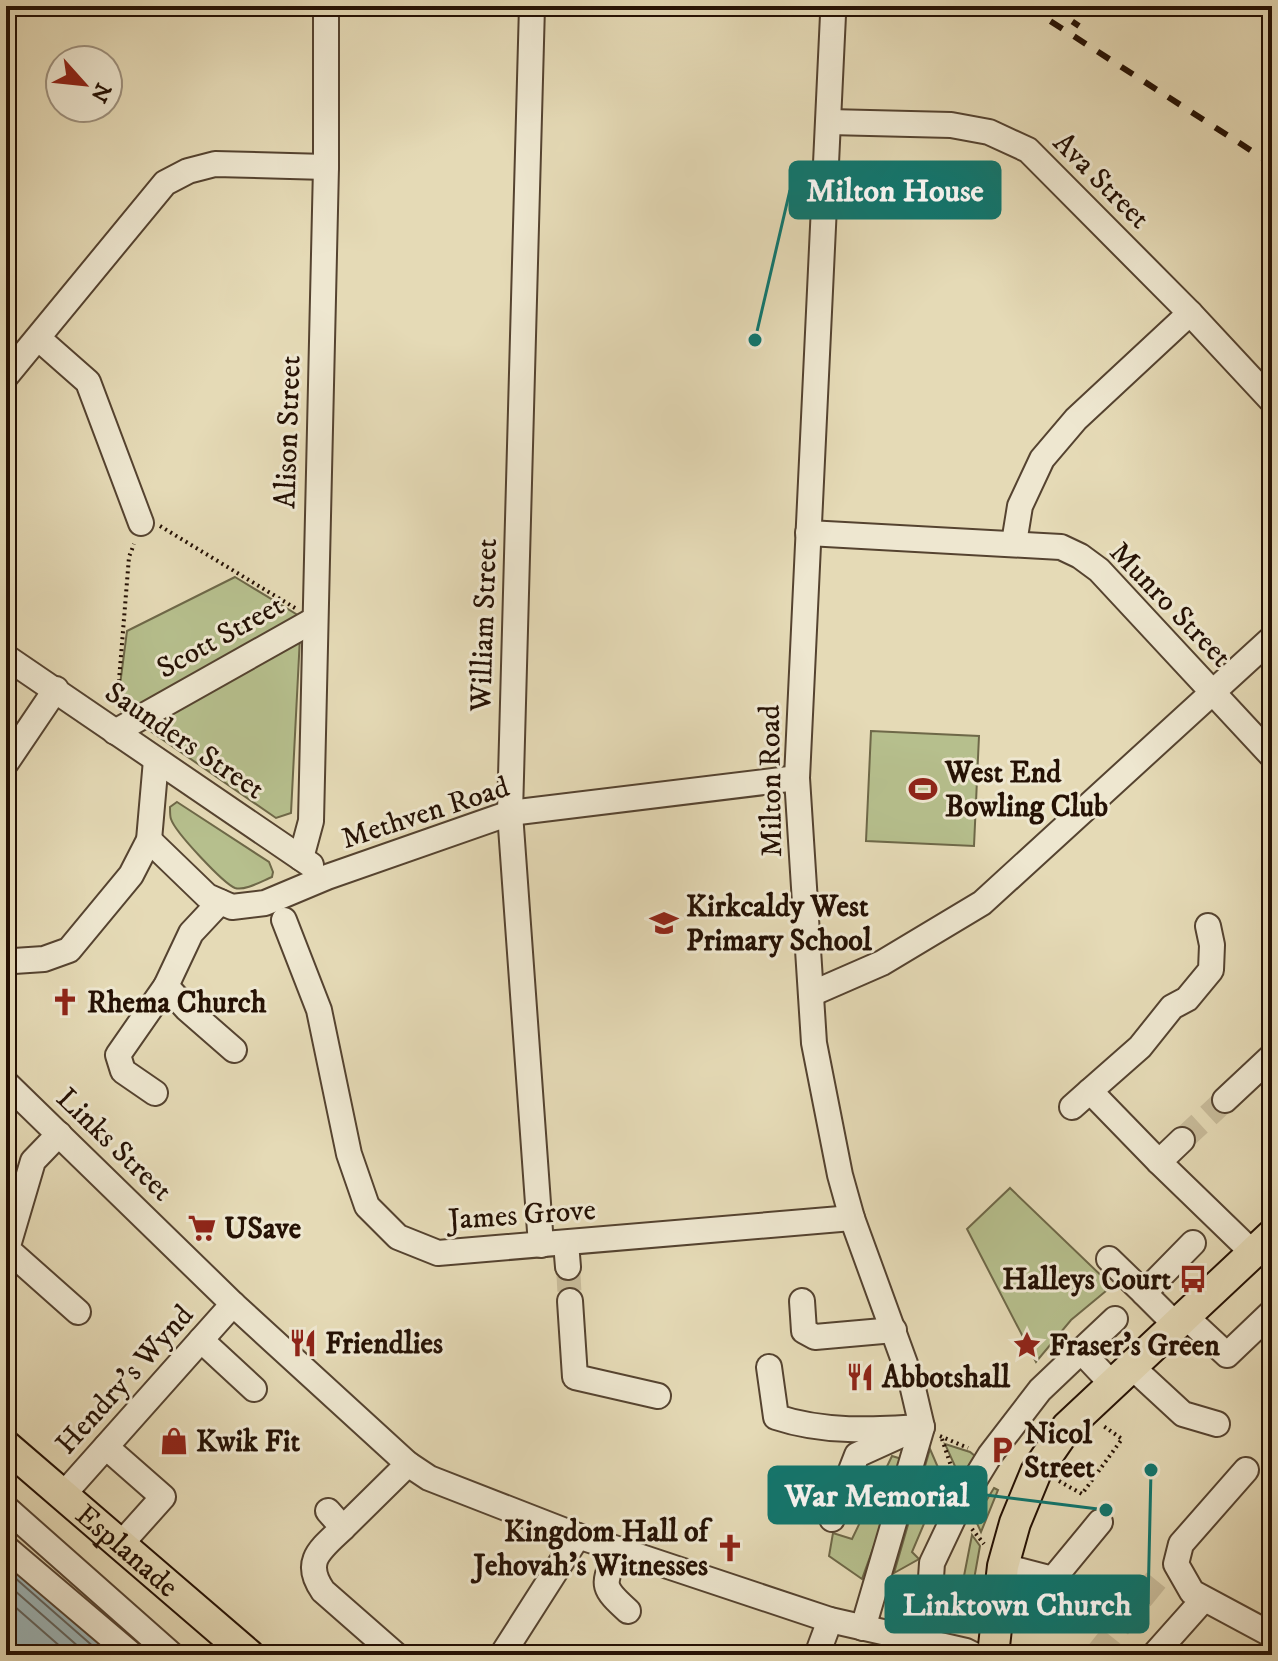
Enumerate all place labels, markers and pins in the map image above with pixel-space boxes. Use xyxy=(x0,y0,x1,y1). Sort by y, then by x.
callout: Milton House xyxy=(790,162,1000,218)
place label: West End Bowling Club xyxy=(944,755,1108,826)
sports icon: West End Bowling Club xyxy=(908,774,938,804)
place label: Kirkcaldy West Primary School xyxy=(686,889,873,960)
school or university icon: Kirkcaldy West Primary School xyxy=(649,908,679,938)
place label: Rhema Church xyxy=(87,985,267,1022)
church icon: Rhema Church xyxy=(50,987,80,1017)
place label: USave xyxy=(224,1211,302,1248)
supermarket icon: USave xyxy=(187,1213,217,1243)
place label: Halleys Court xyxy=(1002,1262,1171,1299)
bus stop icon: Halleys Court xyxy=(1178,1264,1208,1294)
place label: Friendlies xyxy=(325,1326,443,1363)
restaurant icon: Friendlies xyxy=(288,1328,318,1358)
place label: Fraser’s Green xyxy=(1049,1328,1220,1365)
place icon: Fraser’s Green xyxy=(1012,1330,1042,1360)
place label: Abbotshall xyxy=(881,1360,1011,1397)
restaurant icon: Abbotshall xyxy=(845,1362,875,1392)
place label: Nicol Street xyxy=(1024,1416,1095,1487)
place label: Kwik Fit xyxy=(196,1424,300,1461)
shop icon: Kwik Fit xyxy=(159,1426,189,1456)
parking icon: Nicol Street xyxy=(987,1435,1017,1465)
callout: War Memorial xyxy=(769,1467,986,1523)
place label: Kingdom Hall of Jehovah's Witnesses xyxy=(471,1514,713,1585)
church icon: Kingdom Hall of Jehovah's Witnesses xyxy=(715,1533,745,1563)
callout: Linktown Church xyxy=(886,1576,1148,1632)

